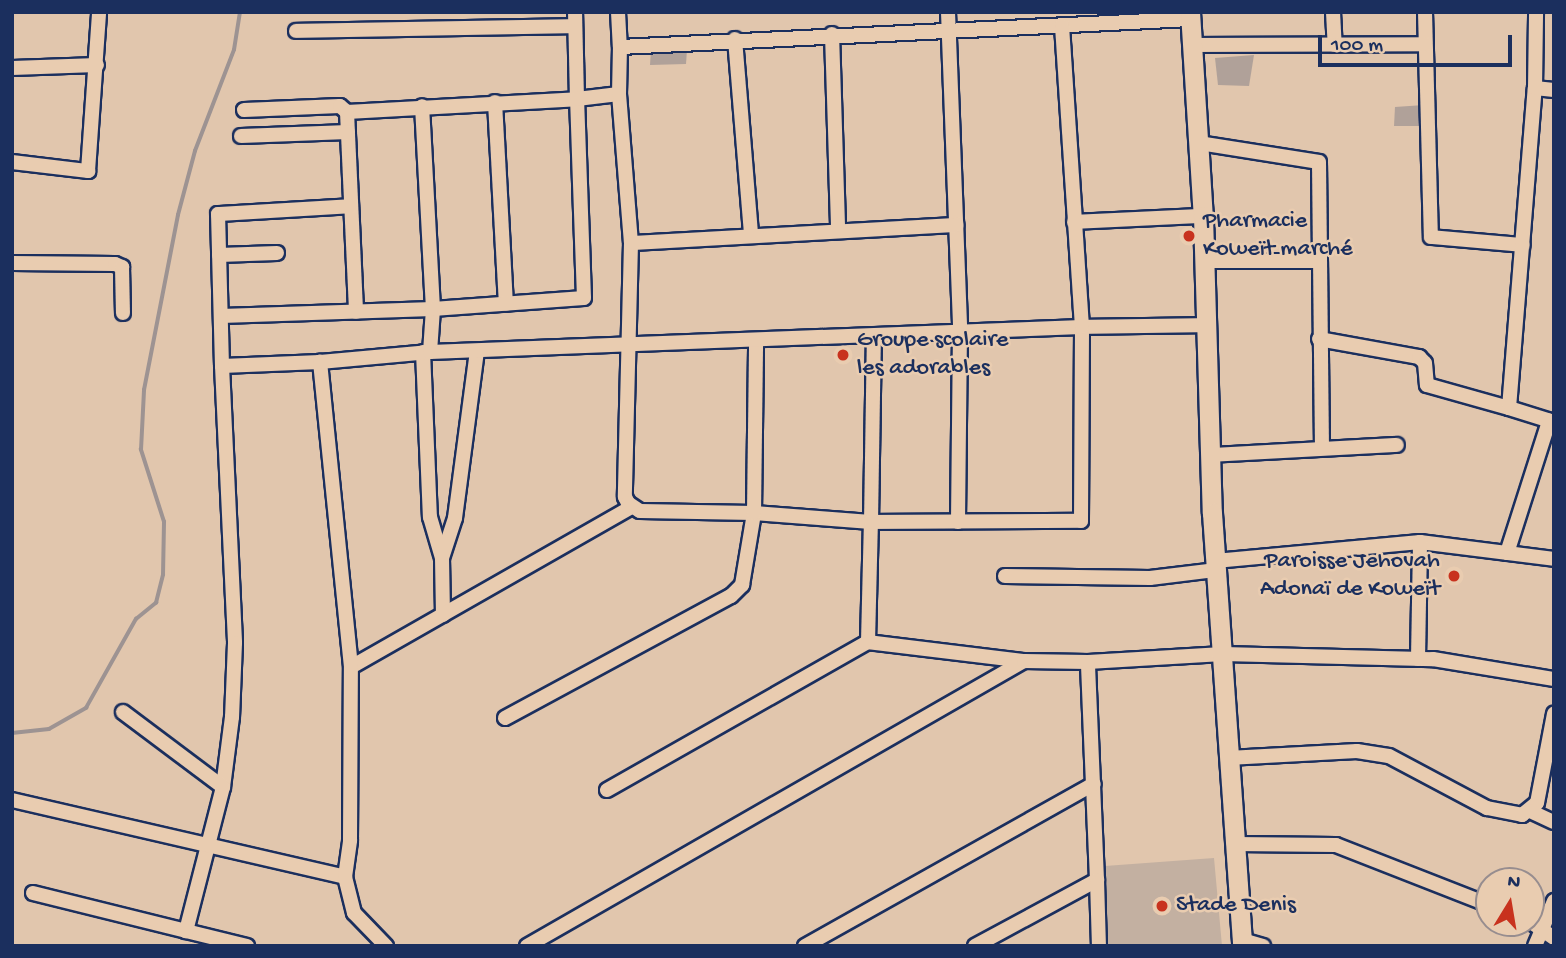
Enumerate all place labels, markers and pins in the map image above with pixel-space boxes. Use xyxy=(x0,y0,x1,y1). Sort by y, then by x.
place label: Pharmacie Koweït marché xyxy=(1203,208,1353,264)
marker: Pharmacie Koweït marché xyxy=(1181,228,1197,244)
place label: Groupe scolaire les adorables xyxy=(857,327,1008,383)
marker: Groupe scolaire les adorables xyxy=(835,347,851,363)
place label: Paroisse Jehovah Adonaï de Koweït xyxy=(1260,548,1440,604)
marker: Paroisse Jehovah Adonaï de Koweït xyxy=(1446,568,1462,584)
place label: Stade Denis xyxy=(1176,892,1296,920)
marker: Stade Denis xyxy=(1154,898,1170,914)

